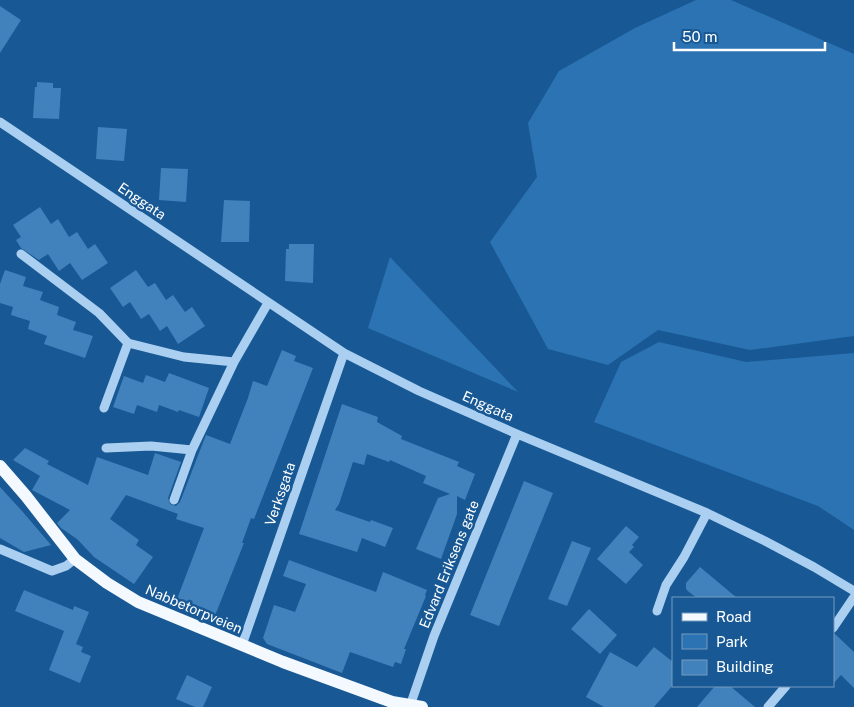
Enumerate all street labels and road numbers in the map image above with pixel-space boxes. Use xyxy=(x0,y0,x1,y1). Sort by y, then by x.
street label: Enggata xyxy=(115,179,169,223)
street label: Enggata xyxy=(460,388,516,424)
street label: Verksgata xyxy=(262,460,298,528)
street label: Edvard Eriksens gate xyxy=(416,498,482,630)
street label: Nabbetorpveien xyxy=(143,581,245,637)

